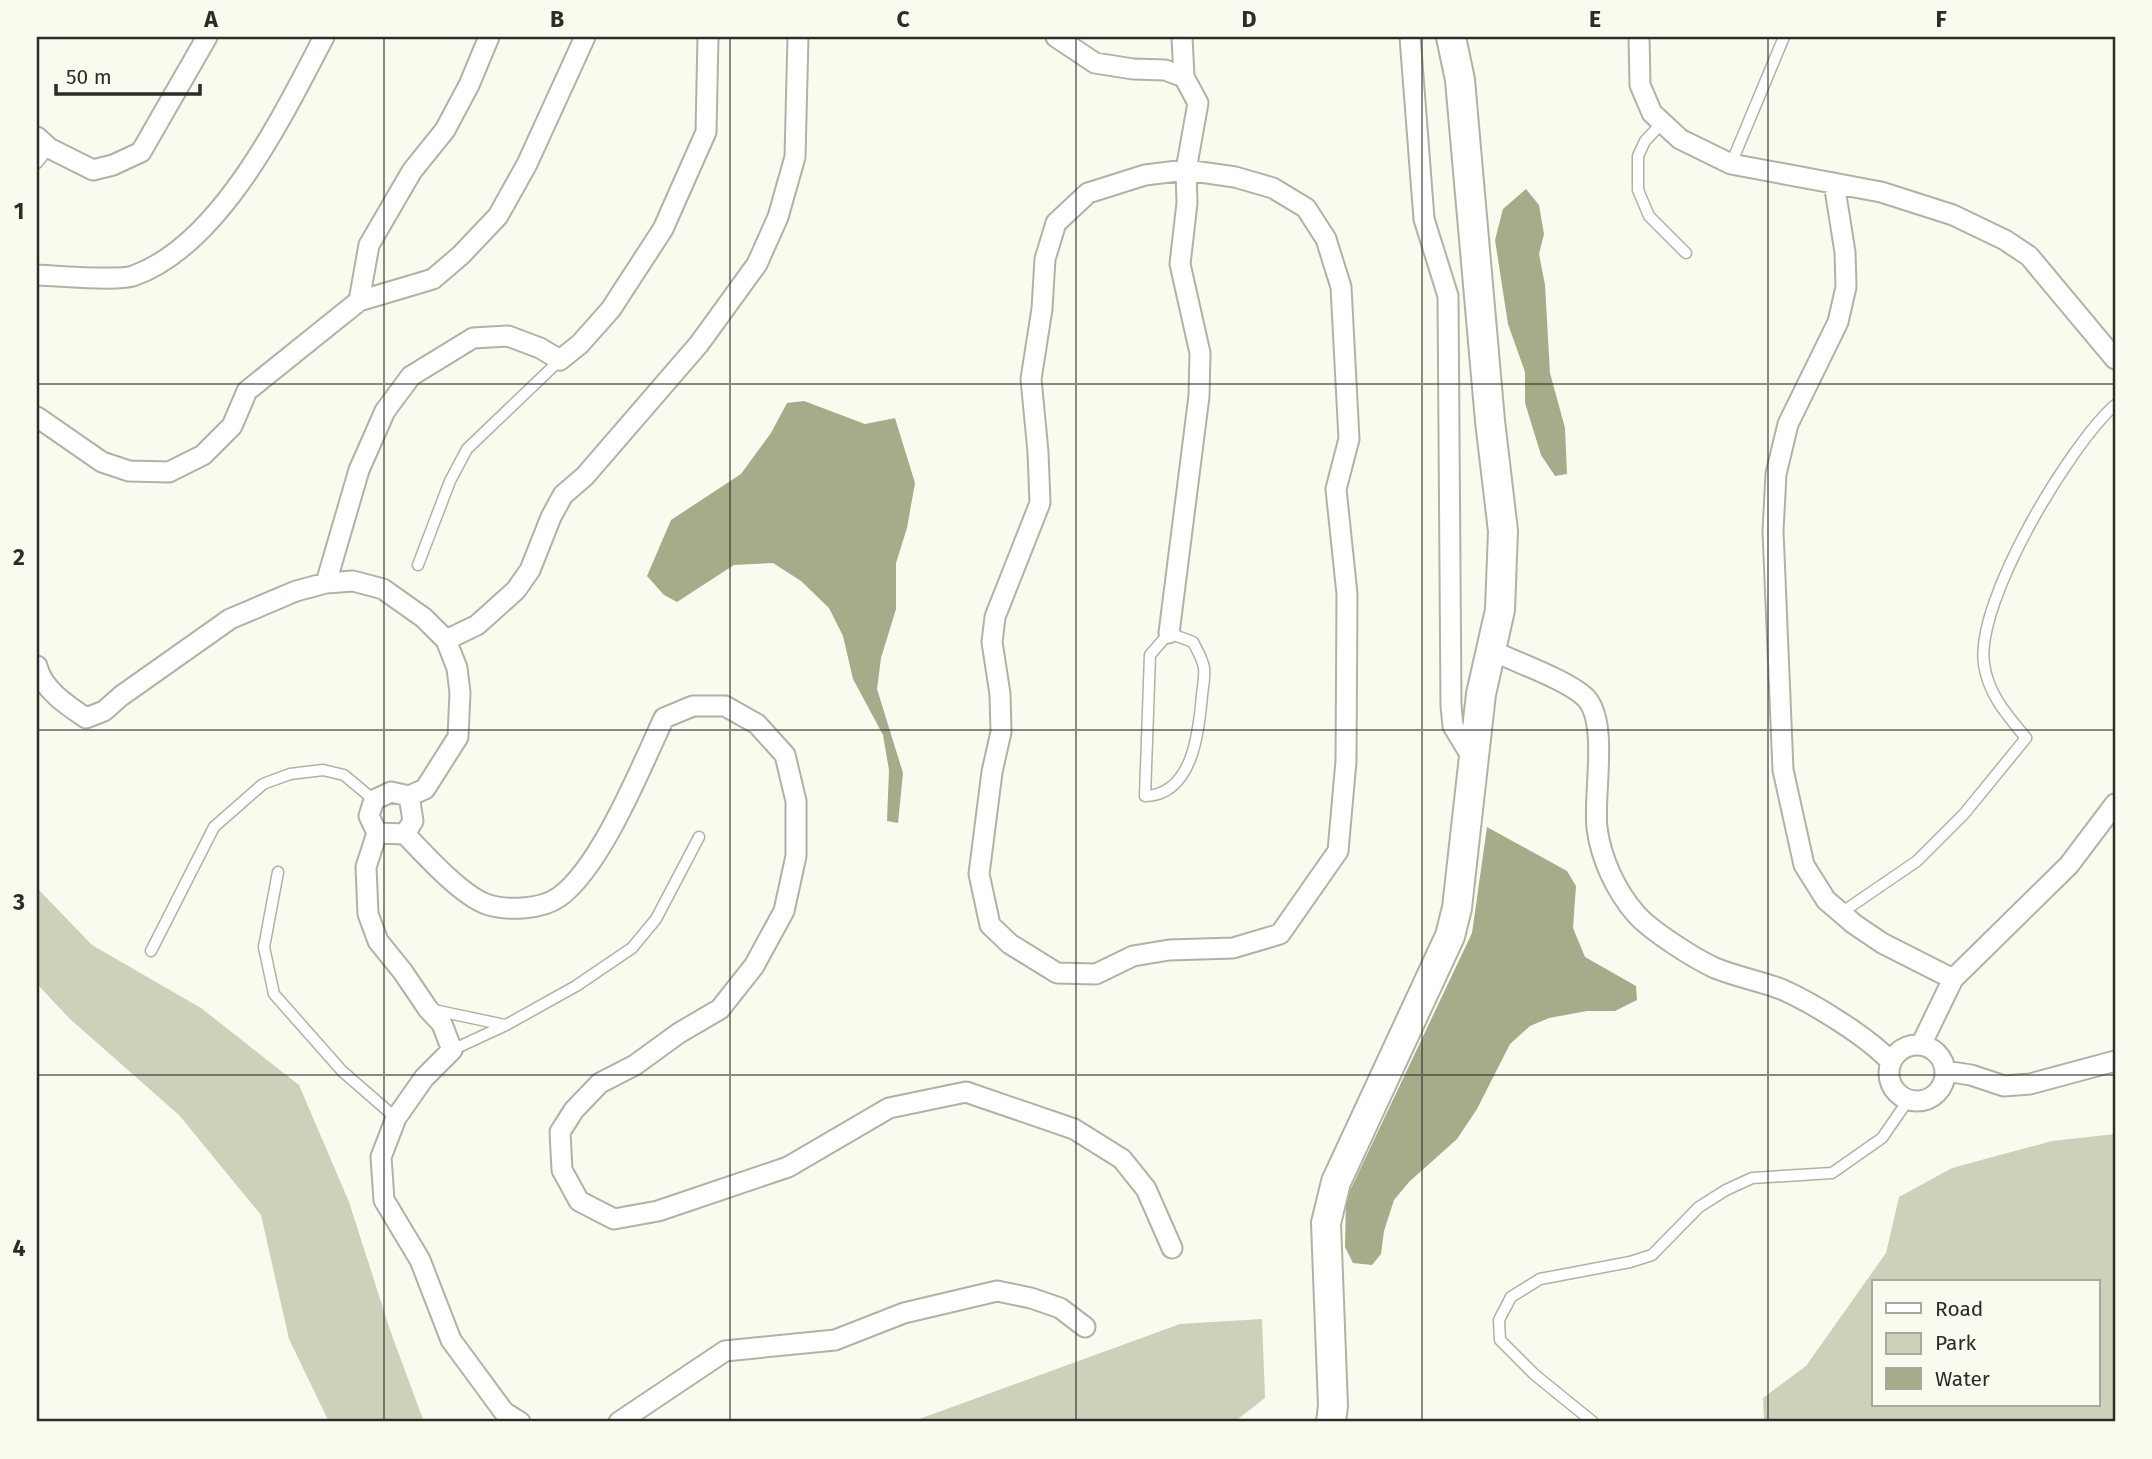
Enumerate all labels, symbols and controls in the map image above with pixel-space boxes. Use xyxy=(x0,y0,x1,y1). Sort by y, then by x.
text: A xyxy=(203,5,218,33)
text: B xyxy=(550,5,564,33)
text: C xyxy=(896,5,910,33)
text: D xyxy=(1242,5,1257,33)
text: E xyxy=(1589,5,1601,33)
text: F xyxy=(1935,5,1947,33)
scale bar xyxy=(56,52,200,96)
text: 50 m xyxy=(66,64,112,90)
text: 1 xyxy=(14,197,24,225)
text: 2 xyxy=(13,543,25,571)
text: 3 xyxy=(12,888,25,916)
text: 4 xyxy=(13,1234,26,1262)
legend xyxy=(1872,1280,2100,1406)
text: Road xyxy=(1935,1296,1983,1322)
text: Park xyxy=(1935,1330,1977,1356)
text: Water xyxy=(1935,1366,1990,1392)

